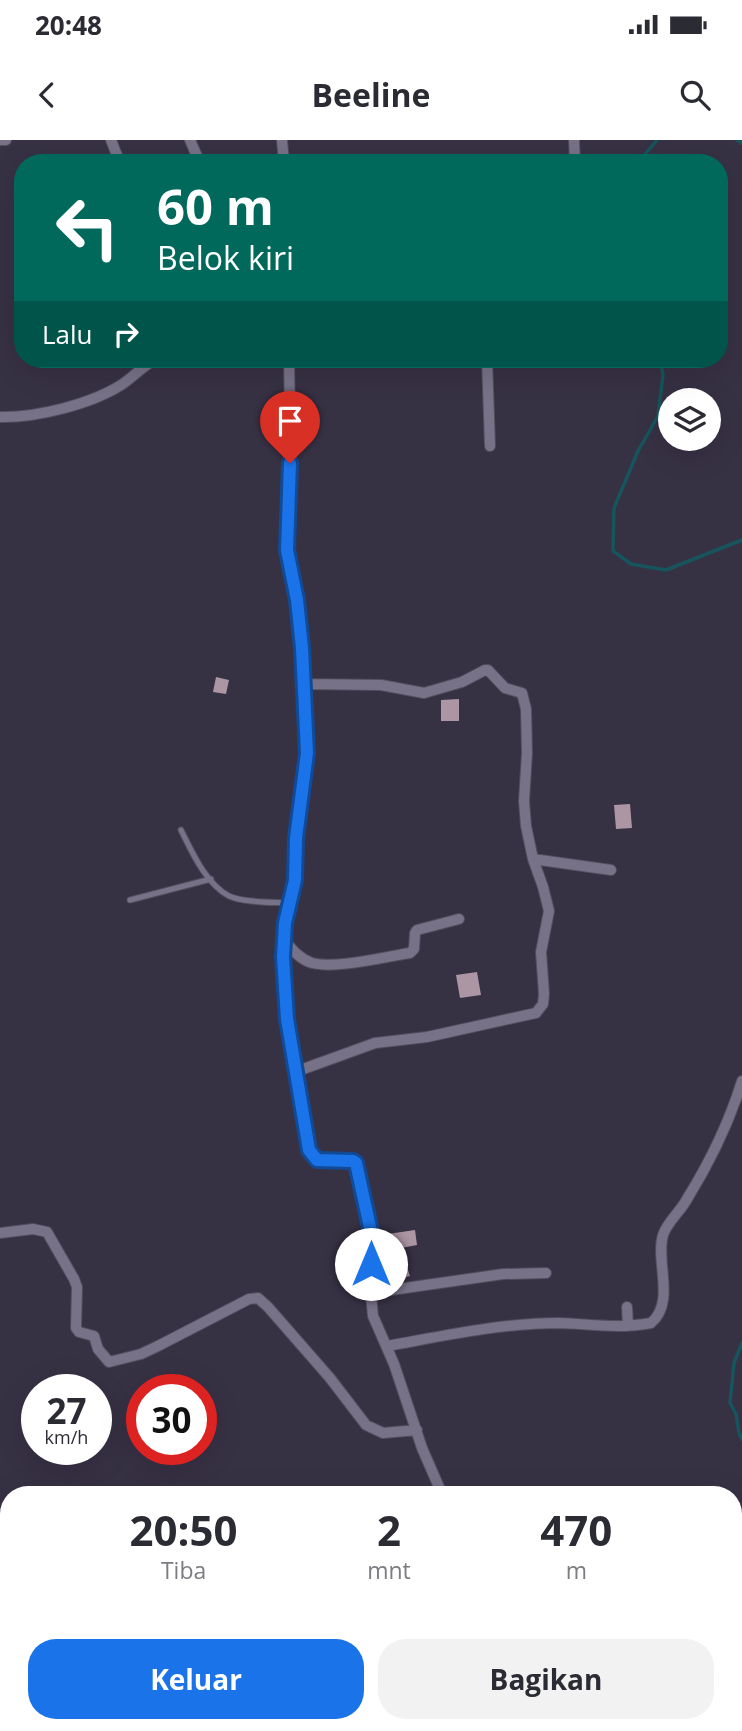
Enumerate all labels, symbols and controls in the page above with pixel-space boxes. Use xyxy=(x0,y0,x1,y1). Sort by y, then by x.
text: 20:48 xyxy=(35,7,102,43)
text: Beeline xyxy=(312,73,430,116)
icon: back xyxy=(28,76,66,114)
icon: search xyxy=(676,76,714,114)
text: 60 m xyxy=(157,173,274,239)
icon: left xyxy=(42,182,133,273)
text: Belok kiri xyxy=(157,236,294,279)
icon: right xyxy=(107,315,145,353)
text: Lalu xyxy=(42,316,93,352)
map controls xyxy=(658,388,721,451)
button: layers xyxy=(658,388,721,451)
pin xyxy=(260,391,320,463)
icon: arrive xyxy=(271,402,309,440)
position arrow xyxy=(334,1227,408,1301)
speed limit sign: 30 xyxy=(126,1374,217,1465)
text: 27 xyxy=(46,1387,87,1434)
text: km/h xyxy=(45,1425,88,1449)
text: 20:50 xyxy=(130,1501,238,1558)
text: 2 xyxy=(377,1501,401,1558)
text: 470 xyxy=(540,1501,612,1558)
text: Tiba xyxy=(161,1554,206,1586)
text: mnt xyxy=(367,1554,411,1586)
text: m xyxy=(566,1554,587,1586)
button: Keluar xyxy=(28,1639,364,1719)
button: Bagikan xyxy=(378,1639,714,1719)

